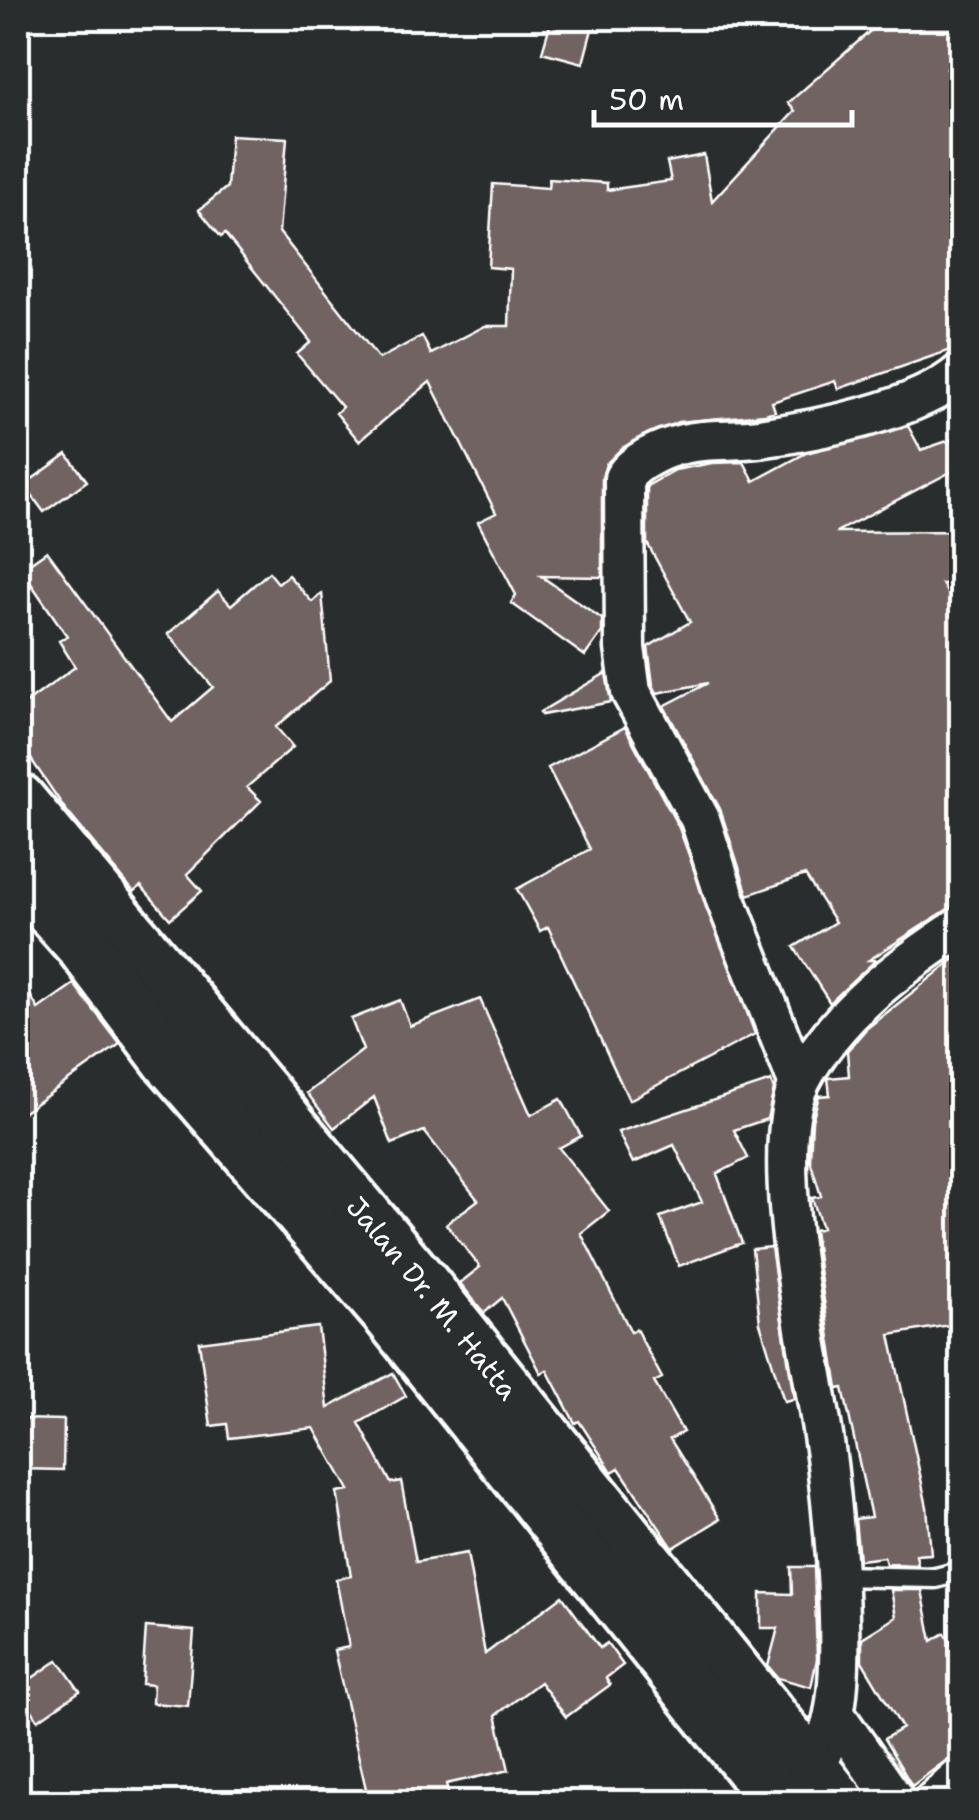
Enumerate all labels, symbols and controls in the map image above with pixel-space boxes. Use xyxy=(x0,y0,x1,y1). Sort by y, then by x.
scale bar xyxy=(594,65,852,127)
text: 50 m xyxy=(609,79,684,120)
street label: Jalan Dr. M. Hatta xyxy=(338,1188,527,1408)

